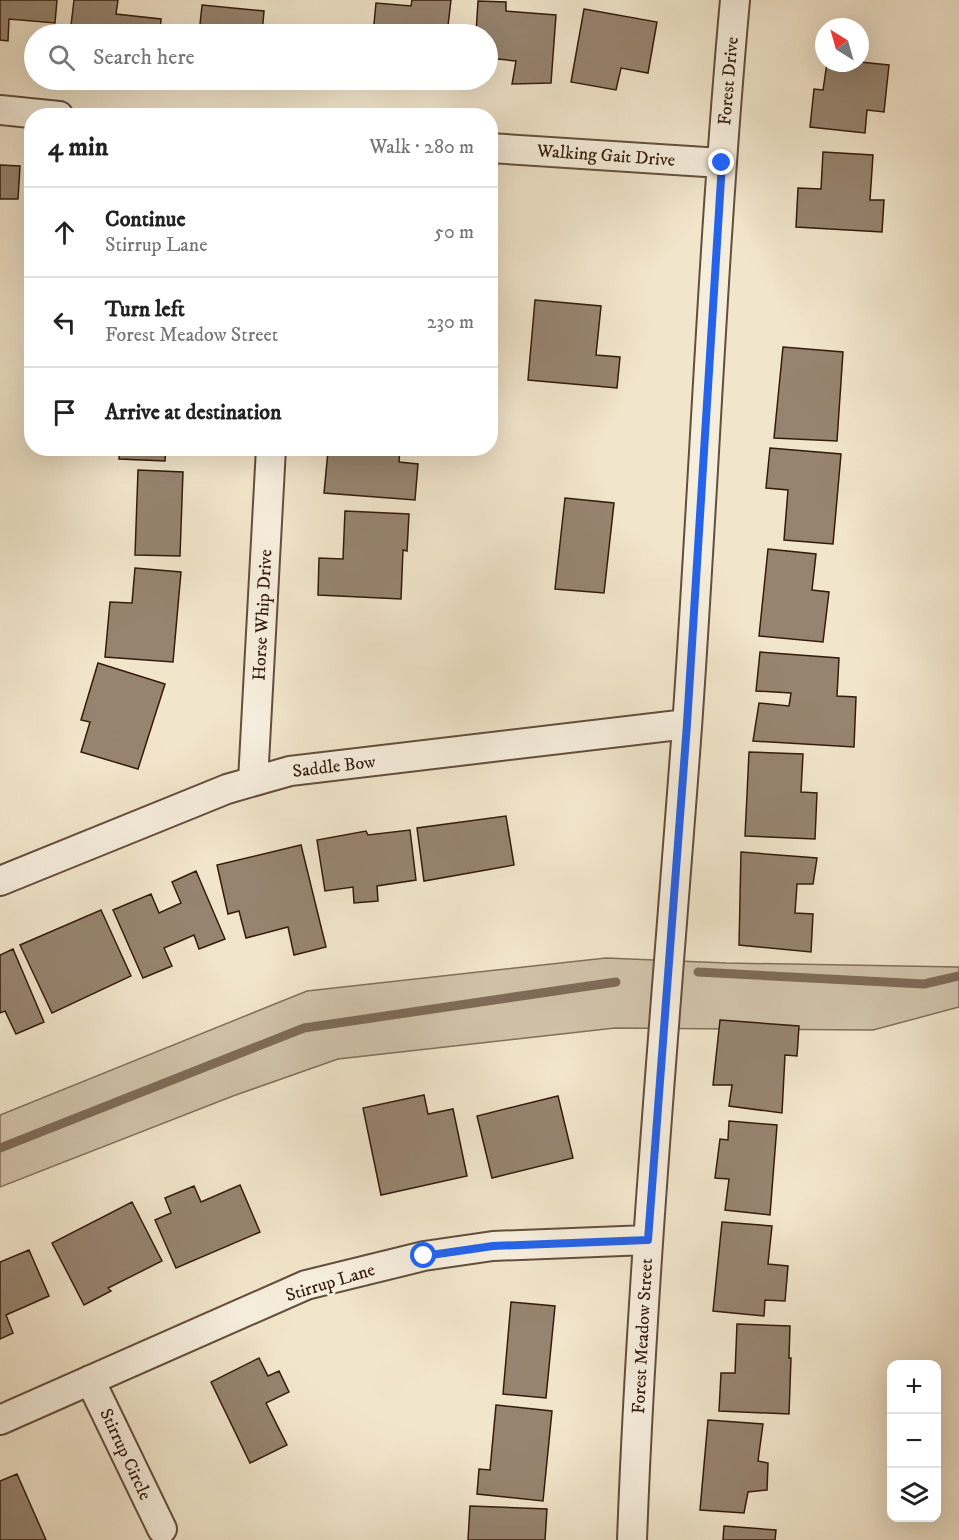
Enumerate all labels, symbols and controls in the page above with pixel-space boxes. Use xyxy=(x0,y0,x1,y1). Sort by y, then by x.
north arrow xyxy=(815,18,869,72)
search box xyxy=(24,24,498,90)
street label: Forest Drive xyxy=(714,36,744,126)
icon: search xyxy=(45,41,78,74)
text: Search here xyxy=(93,44,195,71)
text: 4 min xyxy=(48,131,108,164)
text: Walk · 280 m xyxy=(369,135,474,160)
street label: Walking Gait Drive xyxy=(535,140,676,172)
route end xyxy=(708,149,734,175)
text: Continue xyxy=(105,206,186,233)
icon: ahead xyxy=(48,216,81,249)
text: 50 m xyxy=(434,220,474,245)
text: Stirrup Lane xyxy=(105,233,208,258)
text: Turn left xyxy=(105,296,185,323)
icon: left xyxy=(48,306,81,339)
text: 230 m xyxy=(427,310,474,335)
text: Forest Meadow Street xyxy=(105,323,278,348)
icon: arrive xyxy=(48,396,81,429)
text: Arrive at destination xyxy=(105,399,282,426)
street label: Horse Whip Drive xyxy=(249,549,277,681)
street label: Saddle Bow xyxy=(291,751,377,783)
route start xyxy=(410,1242,436,1268)
street label: Forest Meadow Street xyxy=(628,1257,658,1414)
street label: Stirrup Lane xyxy=(283,1259,378,1307)
map controls xyxy=(887,1360,941,1522)
button: + xyxy=(887,1360,941,1414)
street label: Stirrup Circle xyxy=(94,1405,156,1504)
button: − xyxy=(887,1414,941,1468)
button: layers xyxy=(887,1468,941,1522)

